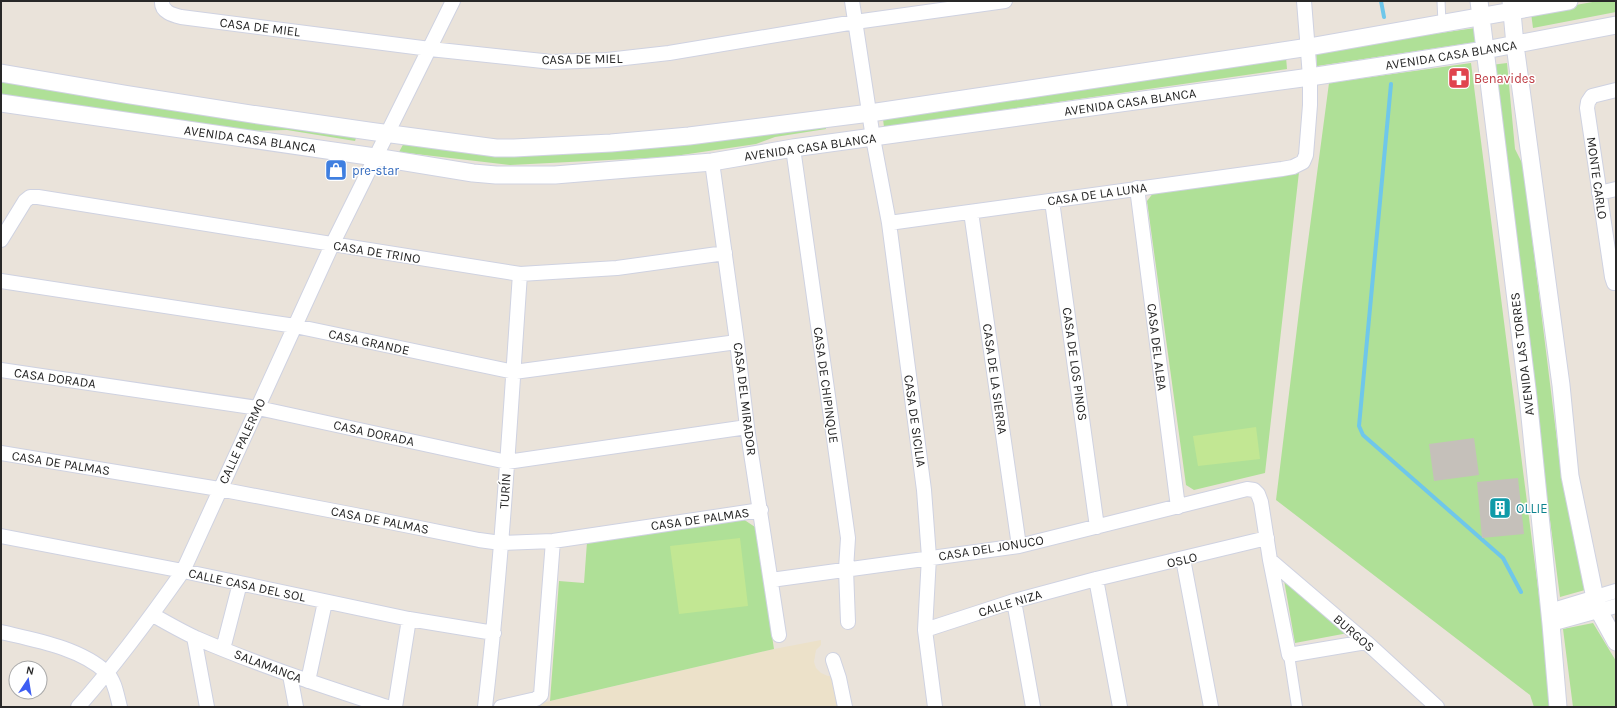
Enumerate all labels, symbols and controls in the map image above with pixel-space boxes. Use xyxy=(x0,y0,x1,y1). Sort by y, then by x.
street label: CASA DE MIEL xyxy=(219,15,301,39)
street label: AVENIDA CASA BLANCA xyxy=(1384,37,1518,73)
street label: CASA DE MIEL xyxy=(541,51,623,67)
pharmacy icon: Benavides xyxy=(1446,65,1472,91)
place label: Benavides xyxy=(1474,71,1536,86)
street label: AVENIDA CASA BLANCA xyxy=(1063,85,1198,119)
street label: AVENIDA CASA BLANCA xyxy=(183,122,318,156)
street label: AVENIDA CASA BLANCA xyxy=(743,130,878,164)
street label: MONTE CARLO xyxy=(1584,136,1610,220)
shop icon: pre-star xyxy=(323,157,349,183)
place label: pre-star xyxy=(352,163,399,178)
street label: CASA DE LA LUNA xyxy=(1046,180,1148,208)
street label: CASA DE TRINO xyxy=(332,238,422,266)
street label: AVENIDA LAS TORRES xyxy=(1507,292,1537,416)
street label: CASA DEL ALBA xyxy=(1144,302,1170,392)
street label: CASA DE LOS PINOS xyxy=(1060,306,1090,422)
street label: CASA DE LA SIERRA xyxy=(980,323,1010,436)
street label: CASA GRANDE xyxy=(327,326,411,358)
street label: CASA DE CHIPINQUE xyxy=(810,326,842,444)
street label: CASA DEL MIRADOR xyxy=(731,342,759,456)
street label: CASA DORADA xyxy=(13,365,97,391)
street label: CASA DE SICILIA xyxy=(901,374,929,469)
street label: CALLE PALERMO xyxy=(216,396,268,486)
street label: CASA DORADA xyxy=(332,417,416,449)
street label: CASA DE PALMAS xyxy=(11,448,111,478)
street label: TURÍN xyxy=(494,473,514,509)
building icon: OLLIE xyxy=(1487,495,1513,521)
place label: OLLIE xyxy=(1516,501,1548,516)
street label: CASA DE PALMAS xyxy=(330,503,430,537)
street label: CASA DE PALMAS xyxy=(650,505,750,533)
street label: CASA DEL JONUCO xyxy=(937,532,1045,564)
street label: OSLO xyxy=(1165,549,1199,571)
street label: CALLE CASA DEL SOL xyxy=(187,565,307,605)
street label: CALLE NIZA xyxy=(976,586,1044,620)
street label: BURGOS xyxy=(1331,611,1377,655)
street label: SALAMANCA xyxy=(232,646,305,686)
north arrow xyxy=(8,660,48,700)
text: N xyxy=(25,664,35,678)

